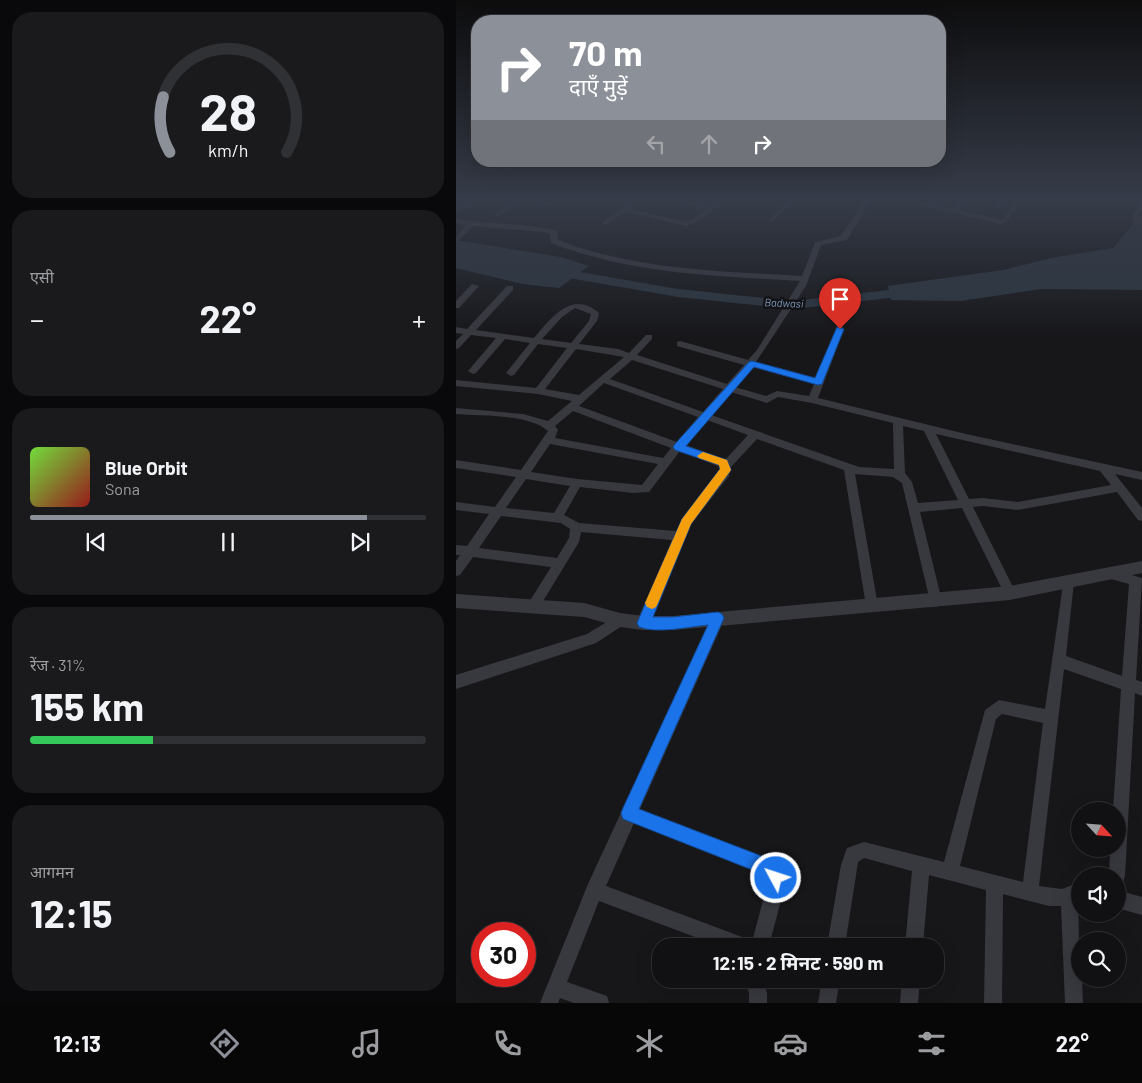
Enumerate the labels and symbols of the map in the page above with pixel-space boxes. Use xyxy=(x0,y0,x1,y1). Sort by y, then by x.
pin xyxy=(819,278,861,329)
water label: Badwasi xyxy=(764,295,804,310)
north arrow xyxy=(1071,802,1126,858)
position arrow xyxy=(749,851,801,903)
speed limit sign: 30 xyxy=(471,922,536,987)

